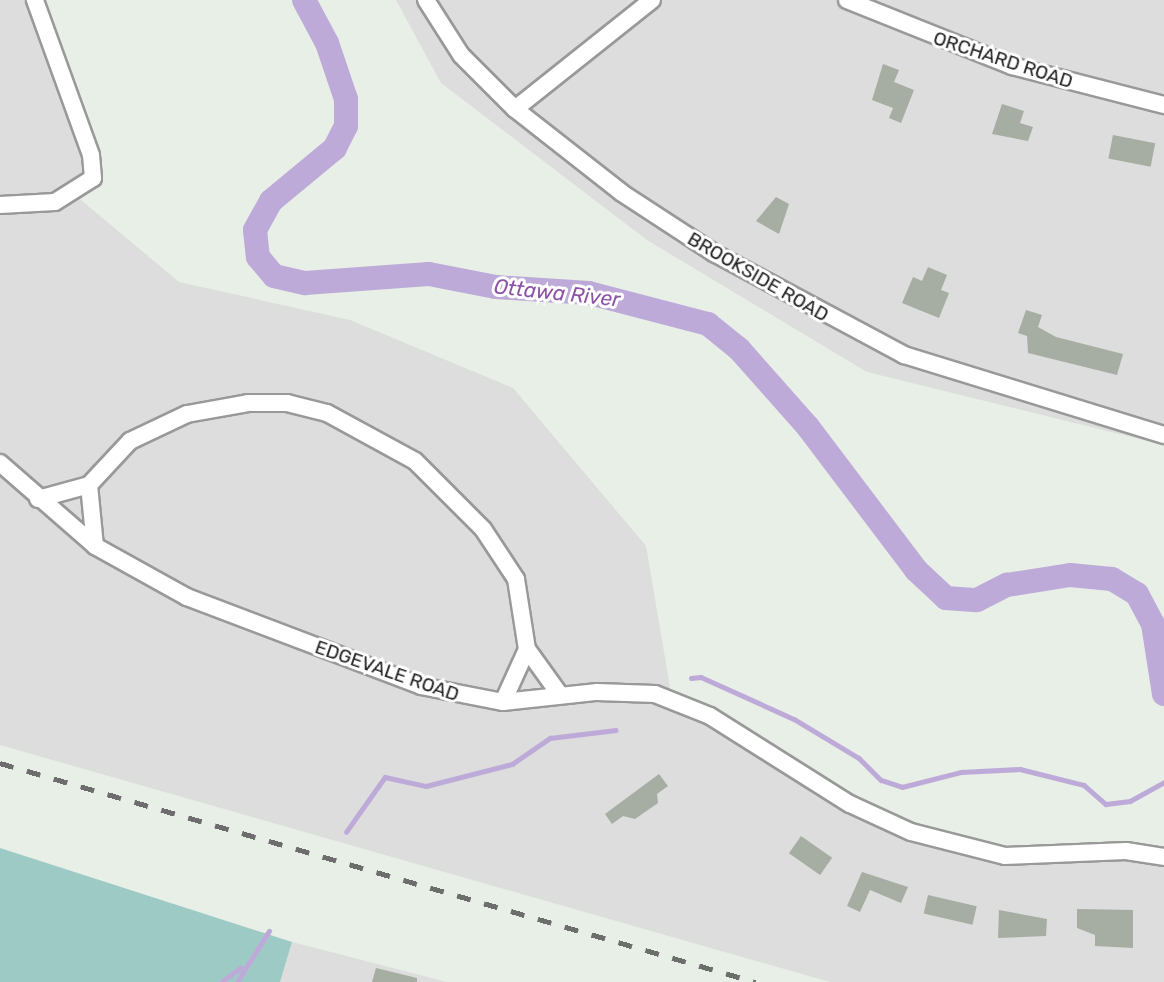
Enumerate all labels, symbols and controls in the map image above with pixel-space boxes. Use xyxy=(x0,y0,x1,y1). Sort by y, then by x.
street label: ORCHARD ROAD xyxy=(930,27,1076,93)
street label: BROOKSIDE ROAD xyxy=(683,227,833,327)
water label: Ottawa River xyxy=(493,274,621,312)
street label: EDGEVALE ROAD xyxy=(312,636,462,706)

